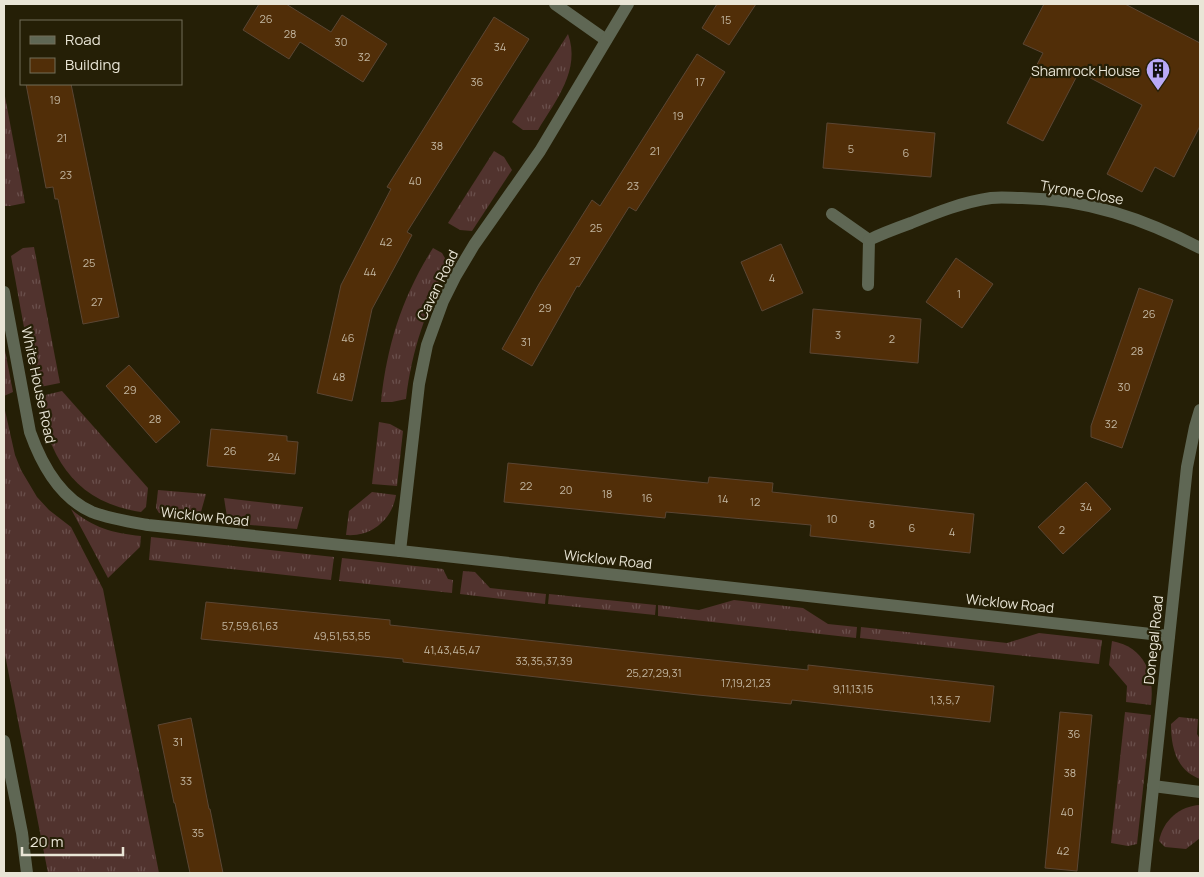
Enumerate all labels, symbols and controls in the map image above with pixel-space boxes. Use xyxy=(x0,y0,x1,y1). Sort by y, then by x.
house number: 26 xyxy=(259,11,273,26)
house number: 15 xyxy=(721,12,731,27)
legend xyxy=(20,20,182,85)
house number: 28 xyxy=(284,26,296,41)
text: Road xyxy=(65,29,101,50)
house number: 30 xyxy=(335,34,347,49)
house number: 34 xyxy=(494,39,506,54)
house number: 32 xyxy=(358,49,370,64)
text: Building xyxy=(65,54,120,75)
building icon: Shamrock House xyxy=(1145,57,1171,91)
place label: Shamrock House xyxy=(1031,61,1140,80)
house number: 36 xyxy=(471,74,484,89)
house number: 17 xyxy=(695,74,705,89)
house number: 19 xyxy=(49,92,61,107)
house number: 19 xyxy=(672,108,684,123)
house number: 21 xyxy=(57,130,67,145)
house number: 38 xyxy=(431,138,443,153)
house number: 5 xyxy=(848,141,854,156)
house number: 21 xyxy=(650,143,660,158)
house number: 6 xyxy=(903,145,910,160)
house number: 23 xyxy=(60,167,72,182)
house number: 40 xyxy=(408,173,422,188)
street label: Tyrone Close xyxy=(1039,175,1125,209)
house number: 23 xyxy=(627,178,639,193)
house number: 25 xyxy=(590,220,602,235)
house number: 42 xyxy=(380,234,392,249)
street label: Cavan Road xyxy=(412,247,462,323)
house number: 27 xyxy=(569,253,581,268)
house number: 25 xyxy=(83,255,95,270)
house number: 44 xyxy=(363,264,377,279)
house number: 4 xyxy=(769,270,775,285)
house number: 1 xyxy=(957,286,961,301)
house number: 27 xyxy=(91,294,103,309)
house number: 29 xyxy=(538,300,552,315)
house number: 26 xyxy=(1142,306,1156,321)
street label: White House Road xyxy=(17,325,61,445)
house number: 3 xyxy=(835,327,841,342)
house number: 46 xyxy=(341,330,355,345)
house number: 2 xyxy=(889,331,895,346)
house number: 31 xyxy=(521,334,531,349)
house number: 28 xyxy=(1131,343,1143,358)
house number: 48 xyxy=(333,369,345,384)
house number: 30 xyxy=(1118,379,1130,394)
house number: 29 xyxy=(123,382,137,397)
house number: 28 xyxy=(149,411,161,426)
house number: 32 xyxy=(1105,416,1117,431)
house number: 26 xyxy=(223,443,237,458)
house number: 24 xyxy=(268,449,280,464)
house number: 22 xyxy=(520,478,532,493)
house number: 20 xyxy=(560,482,572,497)
house number: 18 xyxy=(602,486,612,501)
house number: 16 xyxy=(641,490,653,505)
house number: 14 xyxy=(718,491,728,506)
house number: 12 xyxy=(750,494,760,509)
house number: 34 xyxy=(1080,499,1092,514)
street label: Wicklow Road xyxy=(160,502,250,530)
house number: 10 xyxy=(826,511,838,526)
house number: 8 xyxy=(869,516,875,531)
house number: 6 xyxy=(909,520,916,535)
house number: 2 xyxy=(1059,522,1065,537)
house number: 4 xyxy=(949,524,955,539)
street label: Wicklow Road xyxy=(563,545,653,573)
street label: Wicklow Road xyxy=(965,589,1055,617)
street label: Donegal Road xyxy=(1139,595,1167,685)
house number: 57,59,61,63 xyxy=(222,618,278,633)
house number: 49,51,53,55 xyxy=(313,628,371,643)
house number: 41,43,45,47 xyxy=(424,642,480,657)
house number: 33,35,37,39 xyxy=(515,653,573,668)
house number: 25,27,29,31 xyxy=(626,665,682,680)
house number: 17,19,21,23 xyxy=(721,675,771,690)
house number: 9,11,13,15 xyxy=(833,681,873,696)
house number: 1,3,5,7 xyxy=(930,692,960,707)
house number: 36 xyxy=(1068,726,1081,741)
house number: 31 xyxy=(173,734,183,749)
house number: 38 xyxy=(1064,765,1076,780)
house number: 33 xyxy=(180,773,192,788)
house number: 40 xyxy=(1060,804,1074,819)
scale bar xyxy=(22,824,124,856)
house number: 35 xyxy=(192,825,204,840)
text: 20 m xyxy=(30,831,63,852)
house number: 42 xyxy=(1057,843,1069,858)

